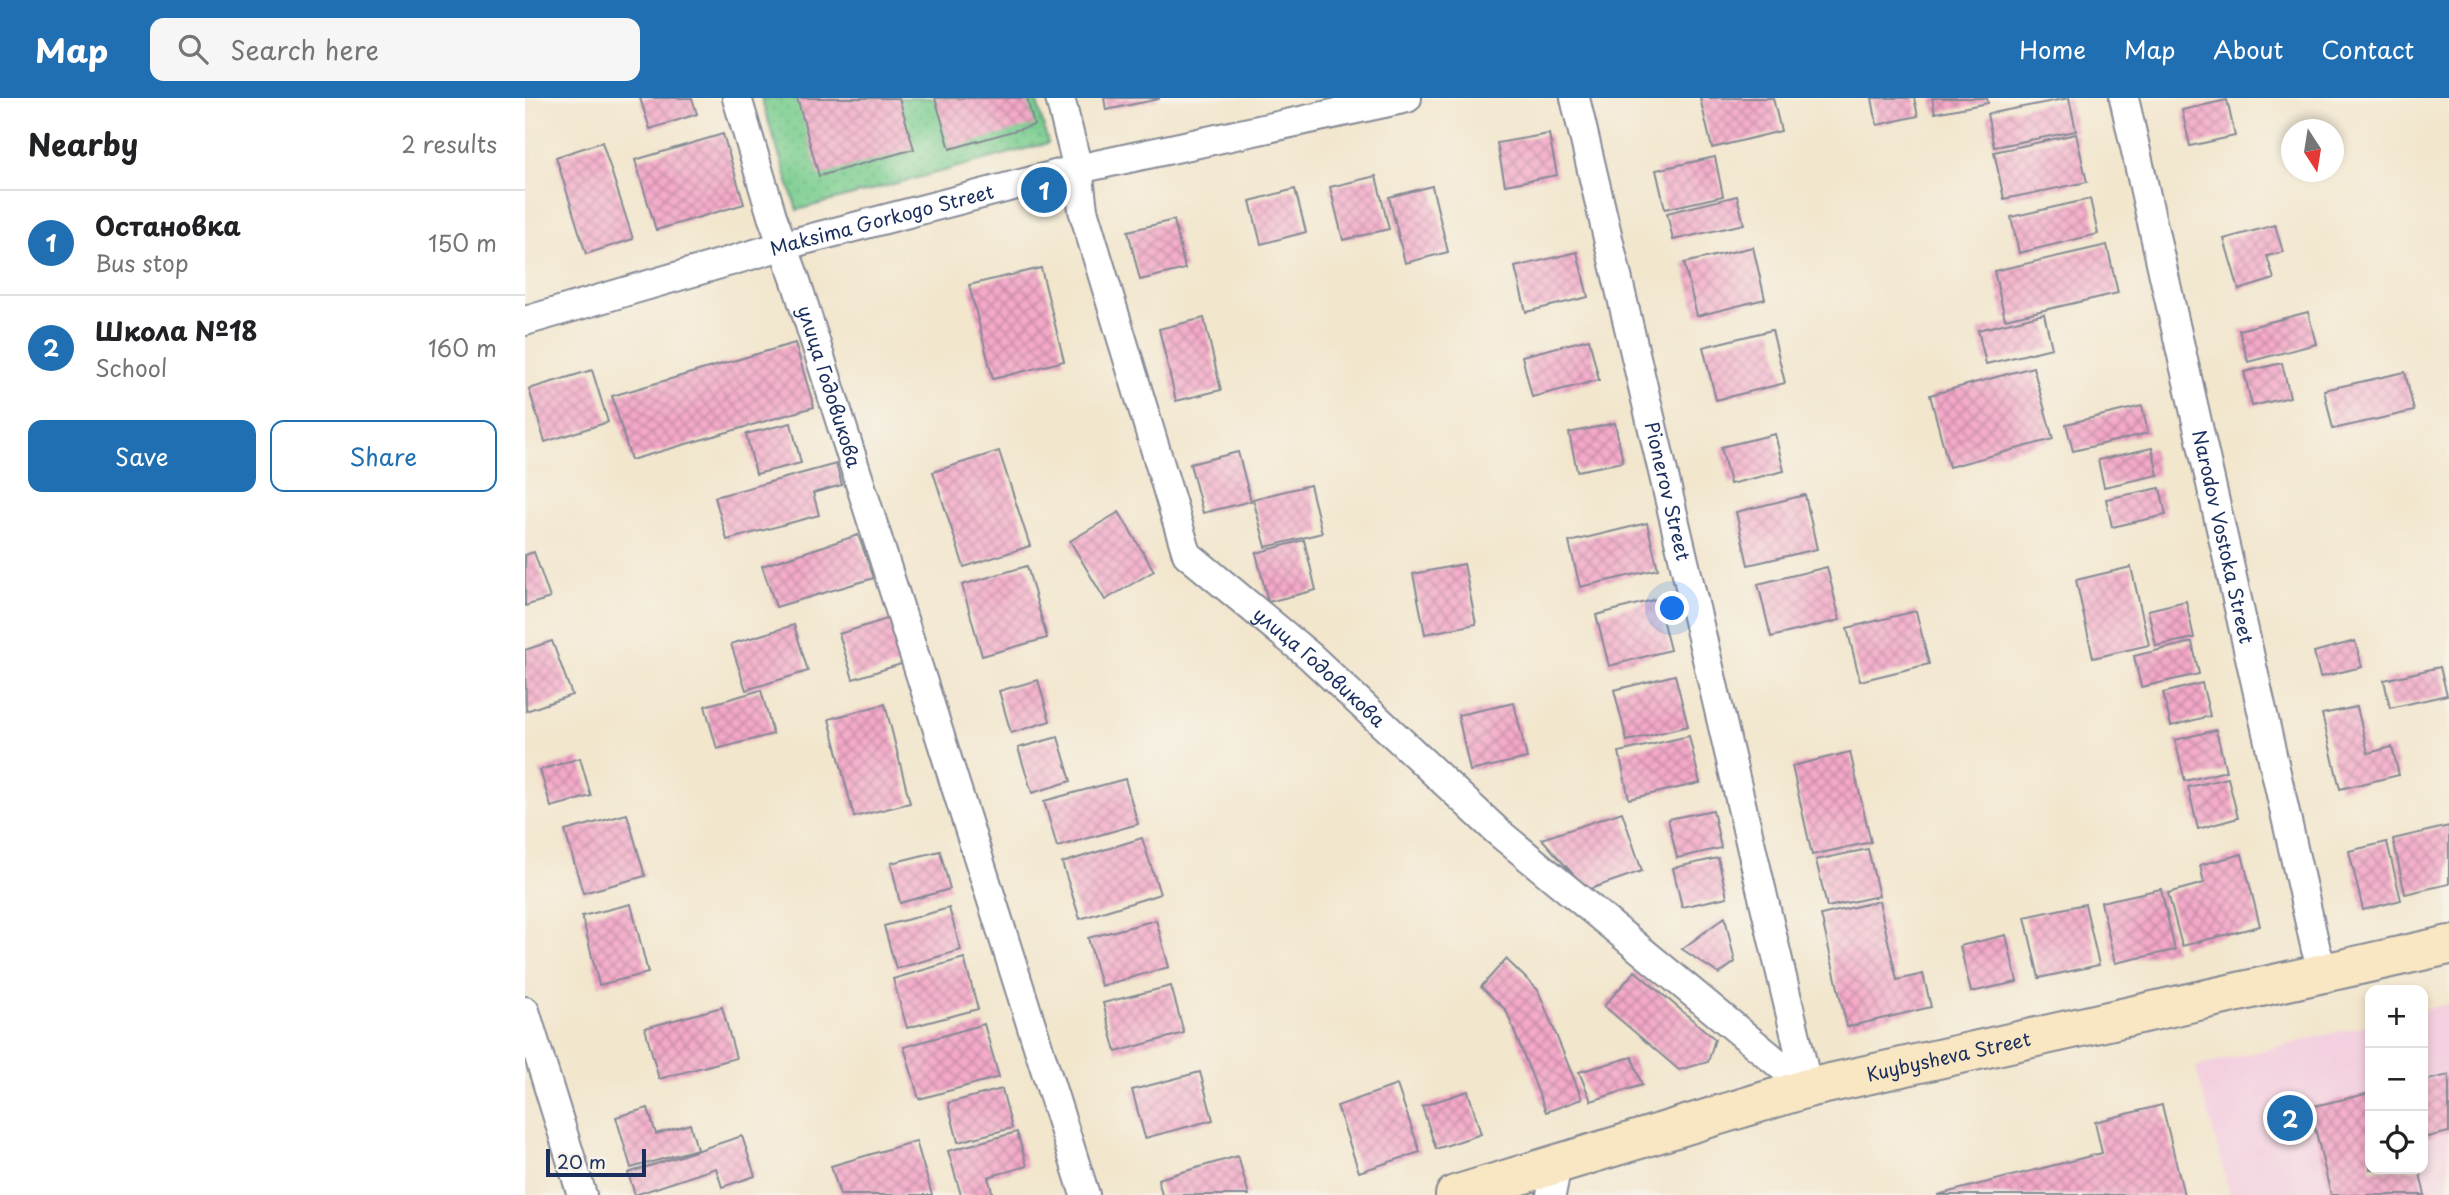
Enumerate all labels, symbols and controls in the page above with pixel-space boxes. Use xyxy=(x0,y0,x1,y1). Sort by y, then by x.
search box xyxy=(150,18,640,81)
text: Map xyxy=(35,24,108,74)
icon: search xyxy=(174,30,212,68)
text: Search here xyxy=(230,30,379,69)
text: Home xyxy=(2019,31,2086,67)
text: Map xyxy=(2124,31,2175,67)
text: About xyxy=(2213,31,2283,67)
text: Contact xyxy=(2321,31,2414,67)
north arrow xyxy=(2281,119,2344,182)
text: Nearby xyxy=(28,121,138,166)
text: 2 results xyxy=(401,126,497,161)
pin: 1 xyxy=(1021,164,1067,216)
street label: Maksima Gorkogo Street xyxy=(766,176,997,262)
text: Остановка xyxy=(95,206,241,245)
text: 1 xyxy=(46,225,57,260)
text: 150 m xyxy=(428,225,497,260)
text: Bus stop xyxy=(95,245,189,280)
street label: улица Годовикова xyxy=(792,301,869,471)
text: Школа №18 xyxy=(95,311,258,350)
text: 2 xyxy=(43,330,59,365)
text: 160 m xyxy=(428,330,497,365)
text: School xyxy=(95,350,167,385)
street label: Pionerov Street xyxy=(1639,419,1698,564)
button: Save xyxy=(28,420,256,492)
button: Share xyxy=(270,420,497,492)
street label: Narodov Vostoka Street xyxy=(2186,427,2262,647)
your location xyxy=(1655,591,1689,625)
street label: улица Годовикова xyxy=(1248,600,1392,733)
map controls xyxy=(2365,985,2428,1174)
button: + xyxy=(2365,985,2428,1048)
street label: Kuybysheva Street xyxy=(1864,1024,2033,1088)
button: − xyxy=(2365,1048,2428,1111)
pin: 2 xyxy=(2267,1092,2313,1144)
button: locate xyxy=(2365,1111,2428,1174)
scale bar xyxy=(546,1146,646,1178)
text: 20 m xyxy=(557,1147,606,1175)

